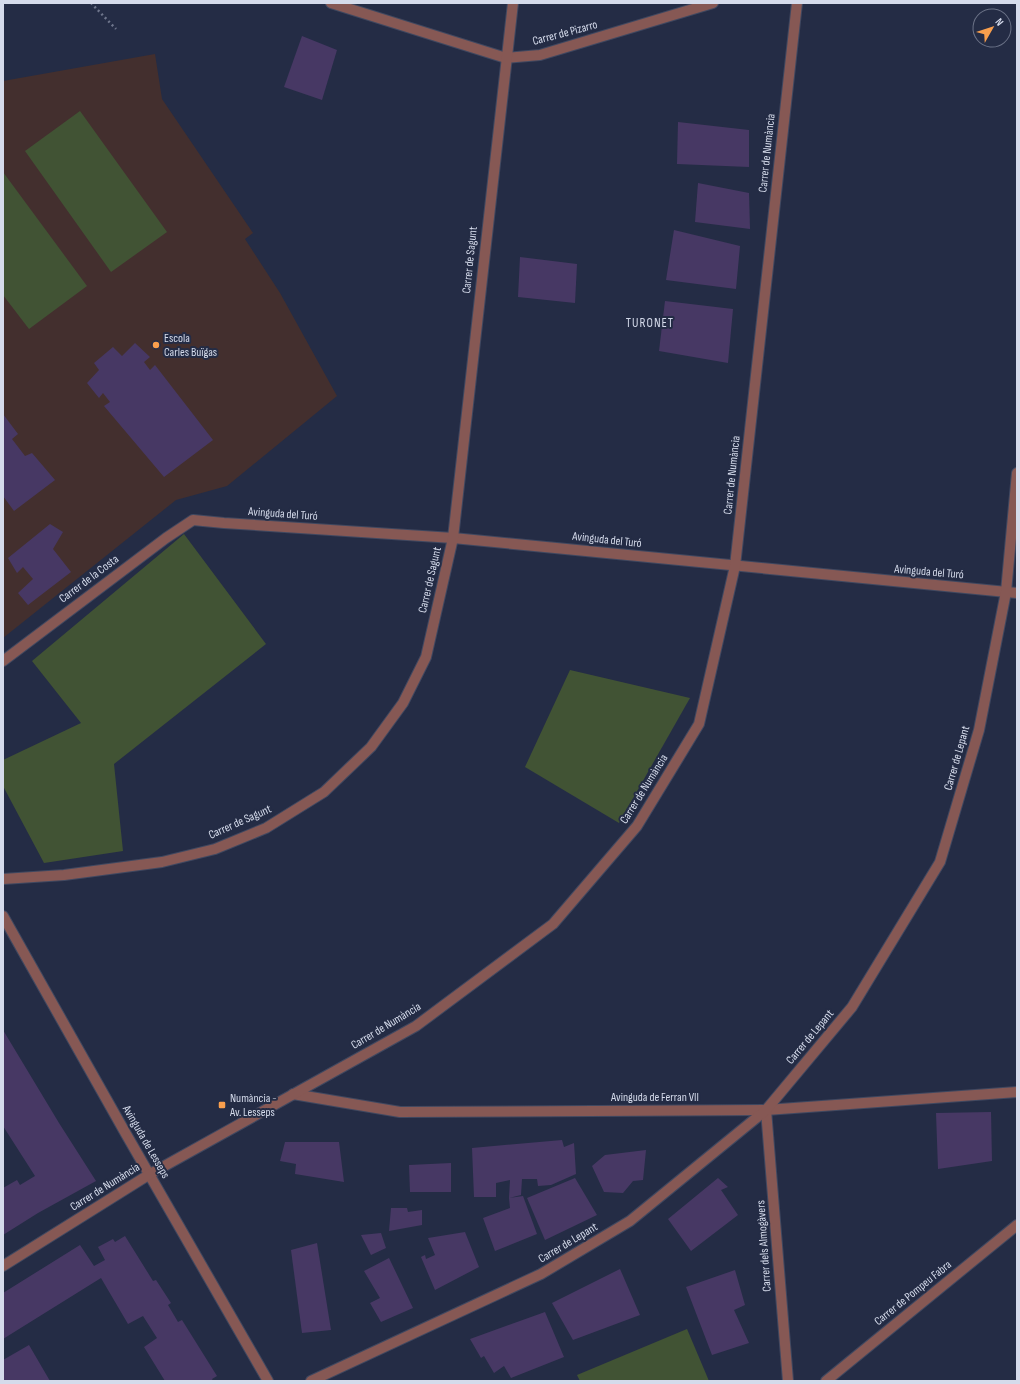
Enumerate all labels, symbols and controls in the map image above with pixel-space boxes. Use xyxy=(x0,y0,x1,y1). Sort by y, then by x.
north arrow xyxy=(972,8,1012,48)
text: N xyxy=(992,16,1006,28)
street label: Carrer de Pizarro xyxy=(531,17,599,49)
street label: Carrer de Numància xyxy=(755,113,779,193)
street label: Carrer de Sagunt xyxy=(459,225,481,294)
district label: TURONET xyxy=(626,315,674,331)
place label: Escola Carles Buïgas xyxy=(164,331,217,360)
marker: Escola Carles Buïgas xyxy=(151,340,161,350)
street label: Carrer de Numància xyxy=(720,435,744,515)
street label: Avinguda del Turó xyxy=(247,504,318,524)
street label: Avinguda del Turó xyxy=(571,529,642,551)
street label: Carrer de Sagunt xyxy=(415,545,445,614)
street label: Carrer de la Costa xyxy=(56,551,122,606)
street label: Avinguda del Turó xyxy=(893,561,964,583)
street label: Carrer de Lepant xyxy=(941,724,973,792)
street label: Carrer de Numància xyxy=(617,751,672,827)
street label: Carrer de Sagunt xyxy=(206,801,274,843)
street label: Carrer de Numància xyxy=(348,999,424,1053)
street label: Carrer de Lepant xyxy=(783,1006,837,1067)
street label: Avinguda de Ferran VII xyxy=(610,1090,699,1105)
place label: Numància - Av. Lesseps xyxy=(229,1091,277,1120)
marker: Numància - Av. Lesseps xyxy=(217,1100,227,1110)
street label: Avinguda de Lesseps xyxy=(119,1102,173,1181)
street label: Carrer de Numància xyxy=(67,1159,143,1214)
street label: Carrer dels Almogàvers xyxy=(753,1200,775,1292)
street label: Carrer de Lepant xyxy=(536,1219,601,1267)
street label: Carrer de Pompeu Fabra xyxy=(871,1257,955,1329)

